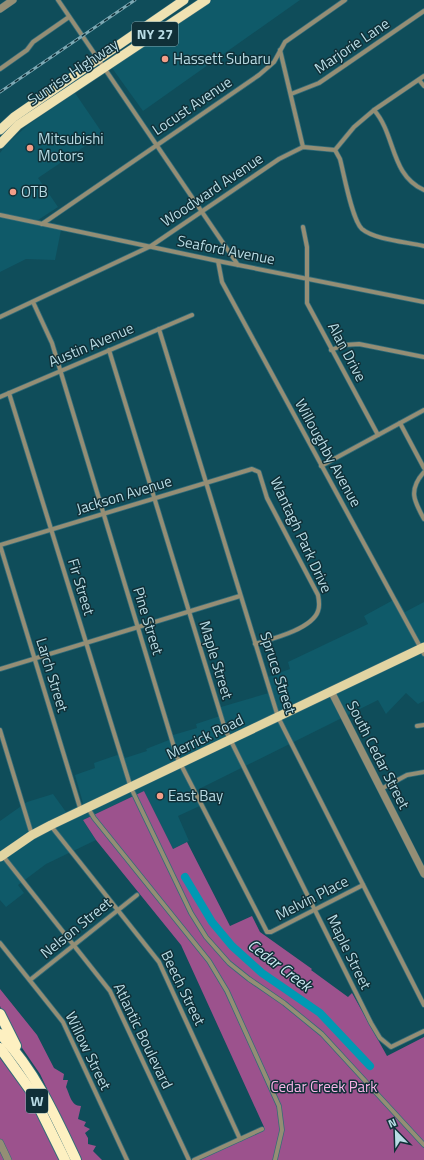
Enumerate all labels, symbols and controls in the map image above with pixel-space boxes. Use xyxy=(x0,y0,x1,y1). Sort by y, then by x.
street label: Marjorie Lane xyxy=(310,12,394,79)
road number: NY 27 xyxy=(132,22,178,46)
street label: Sunrise Highway xyxy=(23,33,123,111)
place label: Hassett Subaru xyxy=(173,47,271,70)
marker: Hassett Subaru xyxy=(160,54,170,64)
street label: Locust Avenue xyxy=(147,70,236,141)
place label: Mitsubishi Motors xyxy=(38,127,104,167)
marker: Mitsubishi Motors xyxy=(25,143,35,153)
street label: Woodward Avenue xyxy=(156,147,267,232)
place label: OTB xyxy=(21,180,48,203)
marker: OTB xyxy=(8,187,18,197)
street label: Seaford Avenue xyxy=(175,229,277,270)
street label: Austin Avenue xyxy=(45,316,137,373)
street label: Alan Drive xyxy=(322,318,373,385)
street label: Willoughby Avenue xyxy=(289,395,368,511)
street label: Jackson Avenue xyxy=(73,469,174,520)
street label: Wantagh Park Drive xyxy=(265,473,338,596)
street label: Fir Street xyxy=(62,556,101,619)
street label: Pine Street xyxy=(127,584,170,658)
street label: Maple Street xyxy=(194,618,240,703)
street label: Spruce Street xyxy=(254,629,303,718)
street label: Larch Street xyxy=(30,635,75,715)
street label: South Cedar Street xyxy=(341,697,416,814)
street label: Merrick Road xyxy=(162,708,247,765)
place label: East Bay xyxy=(168,784,223,807)
marker: East Bay xyxy=(155,791,165,801)
street label: Melvin Place xyxy=(271,869,352,926)
street label: Nelson Street xyxy=(35,891,117,964)
street label: Maple Street xyxy=(321,910,378,994)
water label: Cedar Creek xyxy=(243,933,319,998)
street label: Beech Street xyxy=(155,946,212,1030)
street label: Atlantic Boulevard xyxy=(108,979,179,1092)
street label: Willow Street xyxy=(60,1008,118,1095)
park label: Cedar Creek Park xyxy=(270,1075,378,1098)
road number: W xyxy=(26,1089,48,1113)
north arrow xyxy=(376,1112,416,1152)
text: N xyxy=(385,1114,399,1132)

